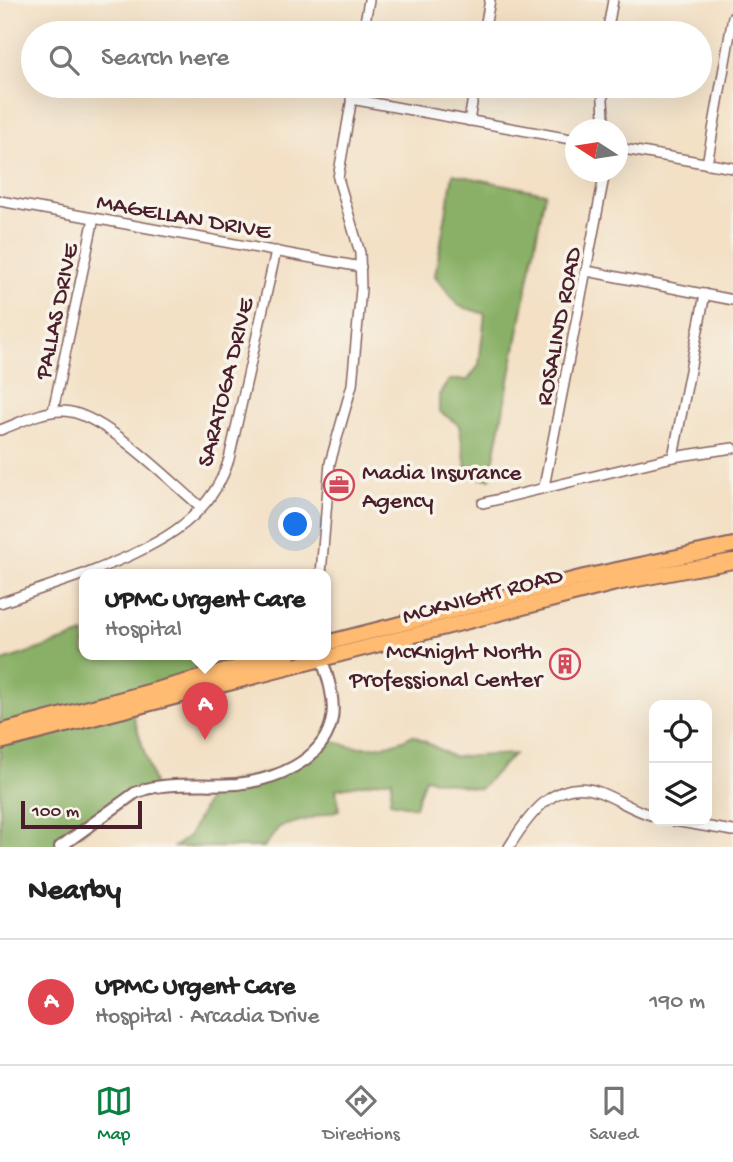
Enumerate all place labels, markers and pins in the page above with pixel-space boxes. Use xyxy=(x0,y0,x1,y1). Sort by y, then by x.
place label: Madia Insurance Agency xyxy=(362,460,522,517)
office icon: Madia Insurance Agency xyxy=(322,468,356,502)
place label: McKnight North Professional Center xyxy=(349,639,545,696)
building icon: McKnight North Professional Center xyxy=(548,647,582,681)
pin: A xyxy=(182,682,228,740)

